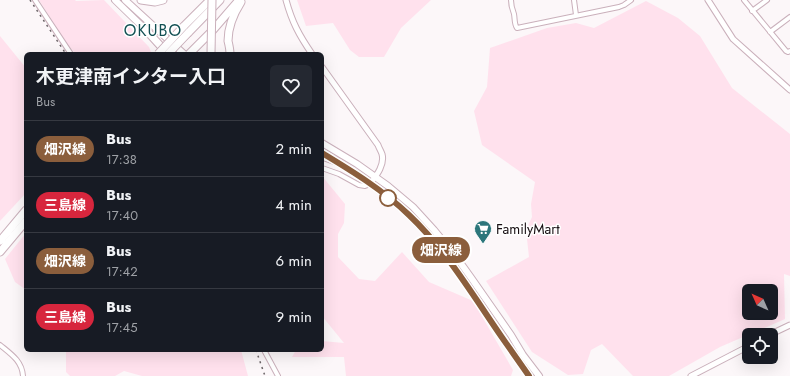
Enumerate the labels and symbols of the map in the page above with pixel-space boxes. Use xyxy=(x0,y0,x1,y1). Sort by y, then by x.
district label: OKUBO xyxy=(124,19,182,42)
unlabelled marker xyxy=(379,189,397,207)
supermarket icon: FamilyMart xyxy=(473,219,493,244)
place label: FamilyMart xyxy=(496,219,560,239)
line badge: 畑沢線 xyxy=(418,237,464,263)
north arrow xyxy=(742,284,778,320)

